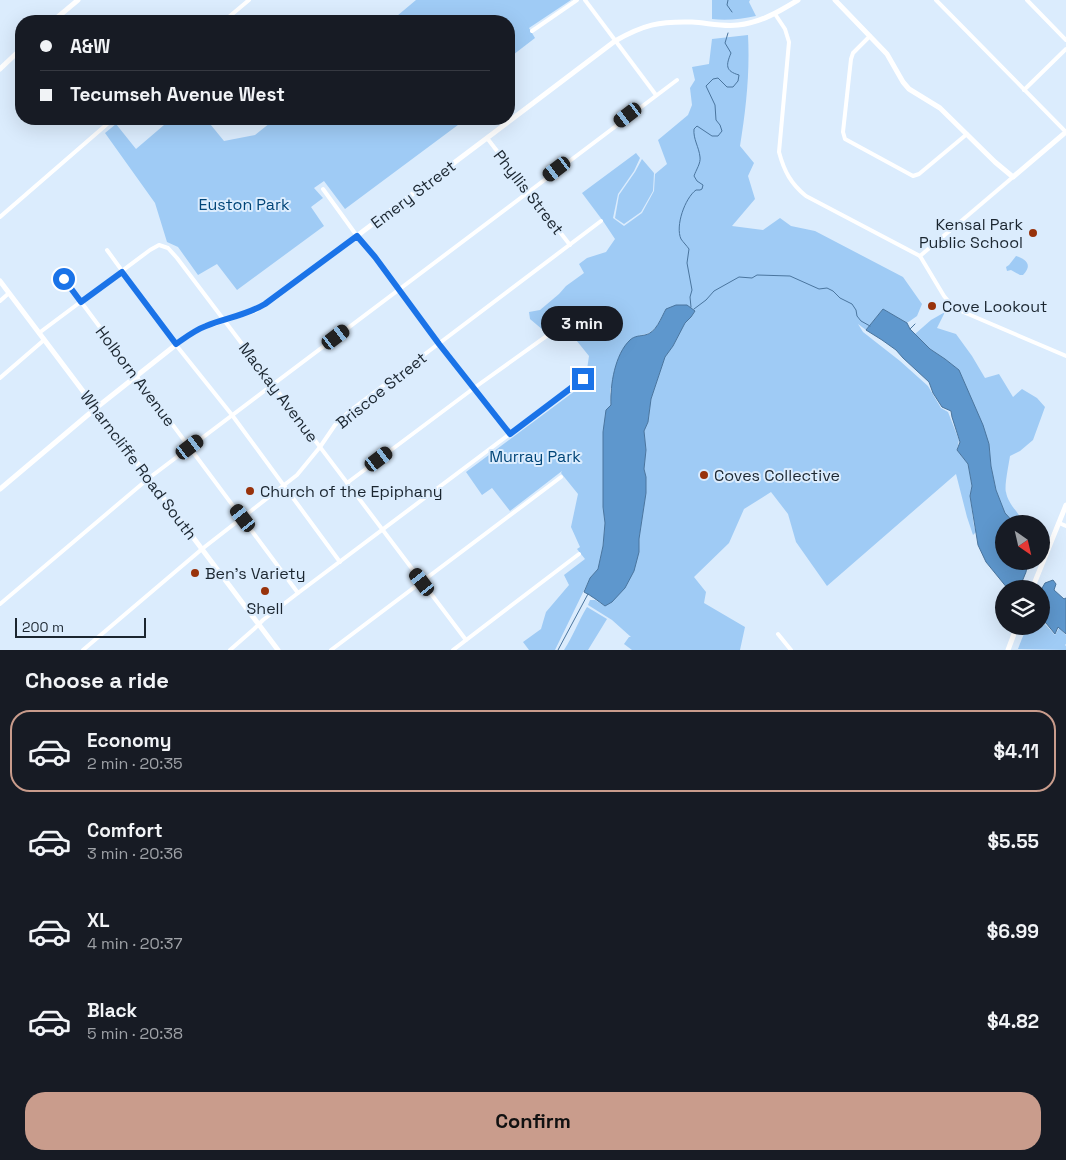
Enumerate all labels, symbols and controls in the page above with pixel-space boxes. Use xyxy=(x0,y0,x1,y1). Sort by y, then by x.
text: A&W xyxy=(70,34,110,59)
text: Tecumseh Avenue West xyxy=(70,82,285,107)
car xyxy=(611,100,644,130)
street label: Phyllis Street xyxy=(489,146,568,239)
car xyxy=(540,154,573,184)
street label: Emery Street xyxy=(367,156,460,233)
park label: Euston Park xyxy=(198,194,290,215)
place label: Kensal Park Public School xyxy=(919,214,1023,253)
marker: Kensal Park Public School xyxy=(1027,227,1039,239)
route start xyxy=(53,268,75,290)
place label: Cove Lookout xyxy=(942,296,1047,317)
marker: Cove Lookout xyxy=(926,300,938,312)
callout: 3 min xyxy=(542,306,624,342)
text: 3 min xyxy=(561,313,603,334)
street label: Holborn Avenue xyxy=(91,322,180,431)
car xyxy=(319,322,352,352)
street label: Mackay Avenue xyxy=(234,338,323,447)
street label: Briscoe Street xyxy=(332,347,431,433)
route end xyxy=(572,368,594,390)
street label: Wharncliffe Road South xyxy=(76,386,202,544)
car xyxy=(173,432,206,462)
car xyxy=(362,444,395,474)
park label: Murray Park xyxy=(489,446,581,467)
place label: Coves Collective xyxy=(714,465,840,486)
marker: Coves Collective xyxy=(698,469,710,481)
place label: Church of the Epiphany xyxy=(260,481,443,502)
marker: Church of the Epiphany xyxy=(244,485,256,497)
car xyxy=(227,502,258,534)
north arrow xyxy=(995,515,1050,570)
map controls xyxy=(995,515,1050,635)
place label: Ben's Variety xyxy=(205,563,305,584)
car xyxy=(406,566,437,598)
marker: Ben's Variety xyxy=(189,567,201,579)
button: layers xyxy=(995,580,1050,635)
marker: Shell xyxy=(259,585,271,597)
place label: Shell xyxy=(247,598,283,619)
scale bar xyxy=(15,615,146,638)
text: 200 m xyxy=(22,618,64,636)
text: Choose a ride xyxy=(25,666,169,694)
text: Economy xyxy=(87,728,171,753)
icon: car xyxy=(27,729,72,774)
text: $4.11 xyxy=(994,739,1039,764)
text: 2 min · 20:35 xyxy=(87,753,183,774)
text: Comfort xyxy=(87,818,163,843)
icon: car xyxy=(27,819,72,864)
text: $5.55 xyxy=(988,829,1039,854)
text: 3 min · 20:36 xyxy=(87,843,183,864)
text: XL xyxy=(87,908,110,933)
icon: car xyxy=(27,909,72,954)
text: $6.99 xyxy=(987,919,1039,944)
text: 4 min · 20:37 xyxy=(87,933,182,954)
text: Black xyxy=(87,998,137,1023)
icon: car xyxy=(27,999,72,1044)
text: $4.82 xyxy=(987,1009,1039,1034)
text: 5 min · 20:38 xyxy=(87,1023,183,1044)
button: Confirm xyxy=(25,1092,1041,1150)

